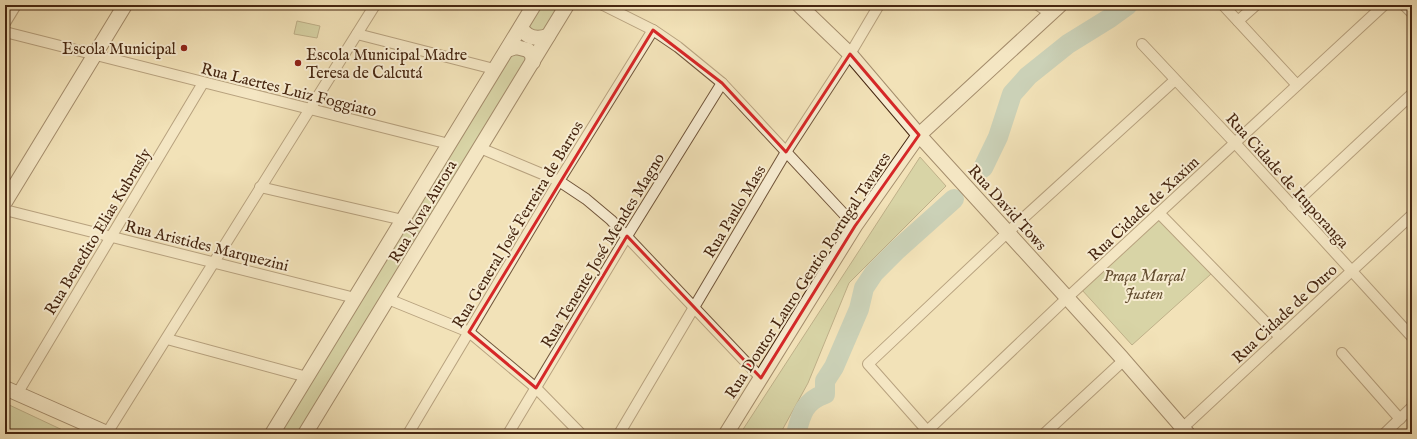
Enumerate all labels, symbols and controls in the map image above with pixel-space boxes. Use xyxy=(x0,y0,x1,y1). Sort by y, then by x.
place label: Escola Municipal xyxy=(62,40,177,60)
marker: Escola Municipal xyxy=(179,43,189,53)
place label: Escola Municipal Madre Teresa de Calcutá xyxy=(306,46,467,84)
marker: Escola Municipal Madre Teresa de Calcutá xyxy=(293,58,303,68)
street label: Rua Laertes Luiz Foggiato xyxy=(199,59,379,123)
street label: Rua Cidade de Ituporanga xyxy=(1220,110,1353,253)
street label: Rua General José Ferreira de Barros xyxy=(449,117,589,332)
street label: Rua Benedito Elias Kubrusly xyxy=(41,145,157,319)
street label: Rua Doutor Lauro Gentio Portugal Tavares xyxy=(721,149,896,403)
street label: Rua Tenente José Mendes Magno xyxy=(538,150,670,352)
street label: Rua Cidade de Xaxim xyxy=(1085,153,1204,266)
street label: Rua Nova Aurora xyxy=(385,157,462,267)
street label: Rua David Tows xyxy=(963,161,1051,256)
street label: Rua Paulo Mass xyxy=(700,162,771,262)
street label: Rua Aristides Marquezini xyxy=(123,217,290,277)
street label: Rua Cidade de Ouro xyxy=(1229,260,1342,368)
park label: Praça Marçal Justen xyxy=(1103,267,1186,305)

